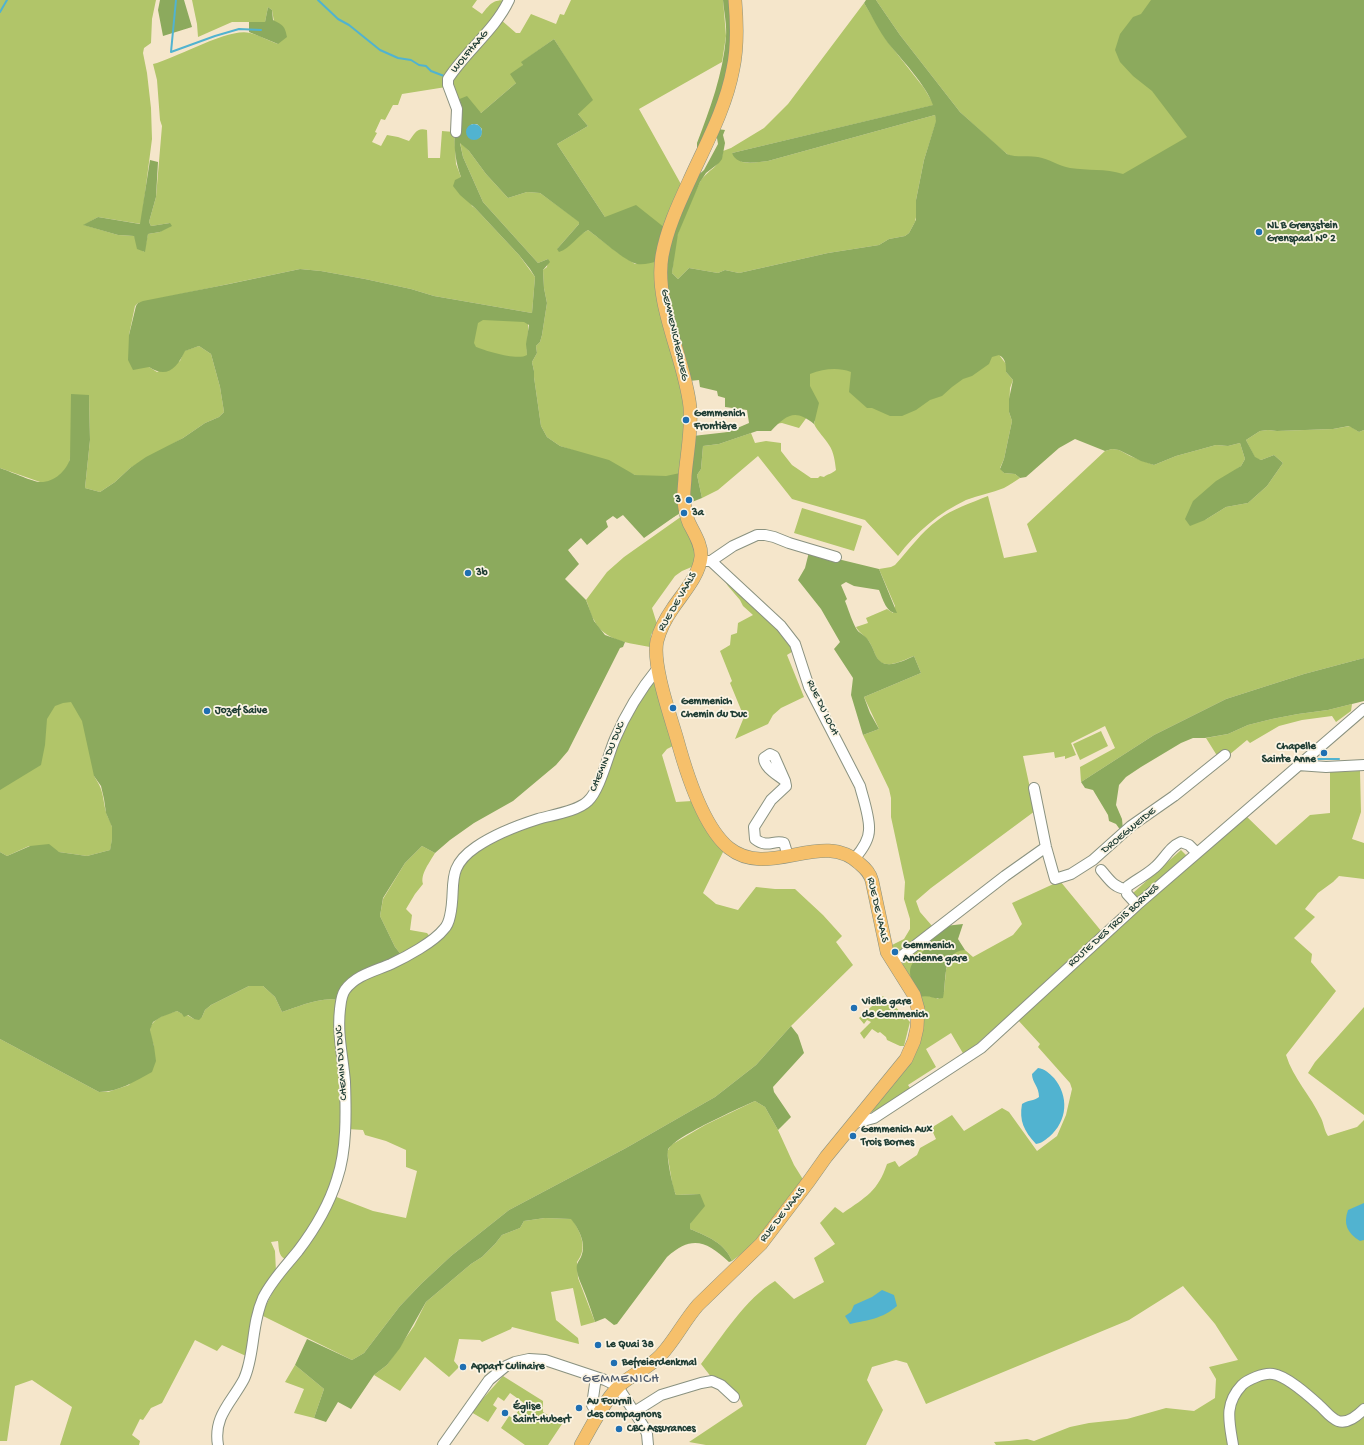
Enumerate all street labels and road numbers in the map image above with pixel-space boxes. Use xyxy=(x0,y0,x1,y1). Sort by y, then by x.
street label: WOLFHAAG xyxy=(448,28,492,76)
street label: GEMMENICHERWEG xyxy=(657,288,691,382)
street label: RUE DE VAALS xyxy=(656,570,700,634)
street label: RUE DU LOCH xyxy=(803,678,841,738)
street label: CHEMIN DU DUC xyxy=(587,720,629,794)
street label: DROEGWEIDE xyxy=(1099,805,1159,857)
street label: RUE DE VAALS xyxy=(863,876,891,944)
street label: ROUTE DES TROIS BORNES xyxy=(1066,882,1162,970)
street label: CHEMIN DU DUC xyxy=(333,1025,351,1101)
street label: RUE DE VAALS xyxy=(757,1185,809,1245)

